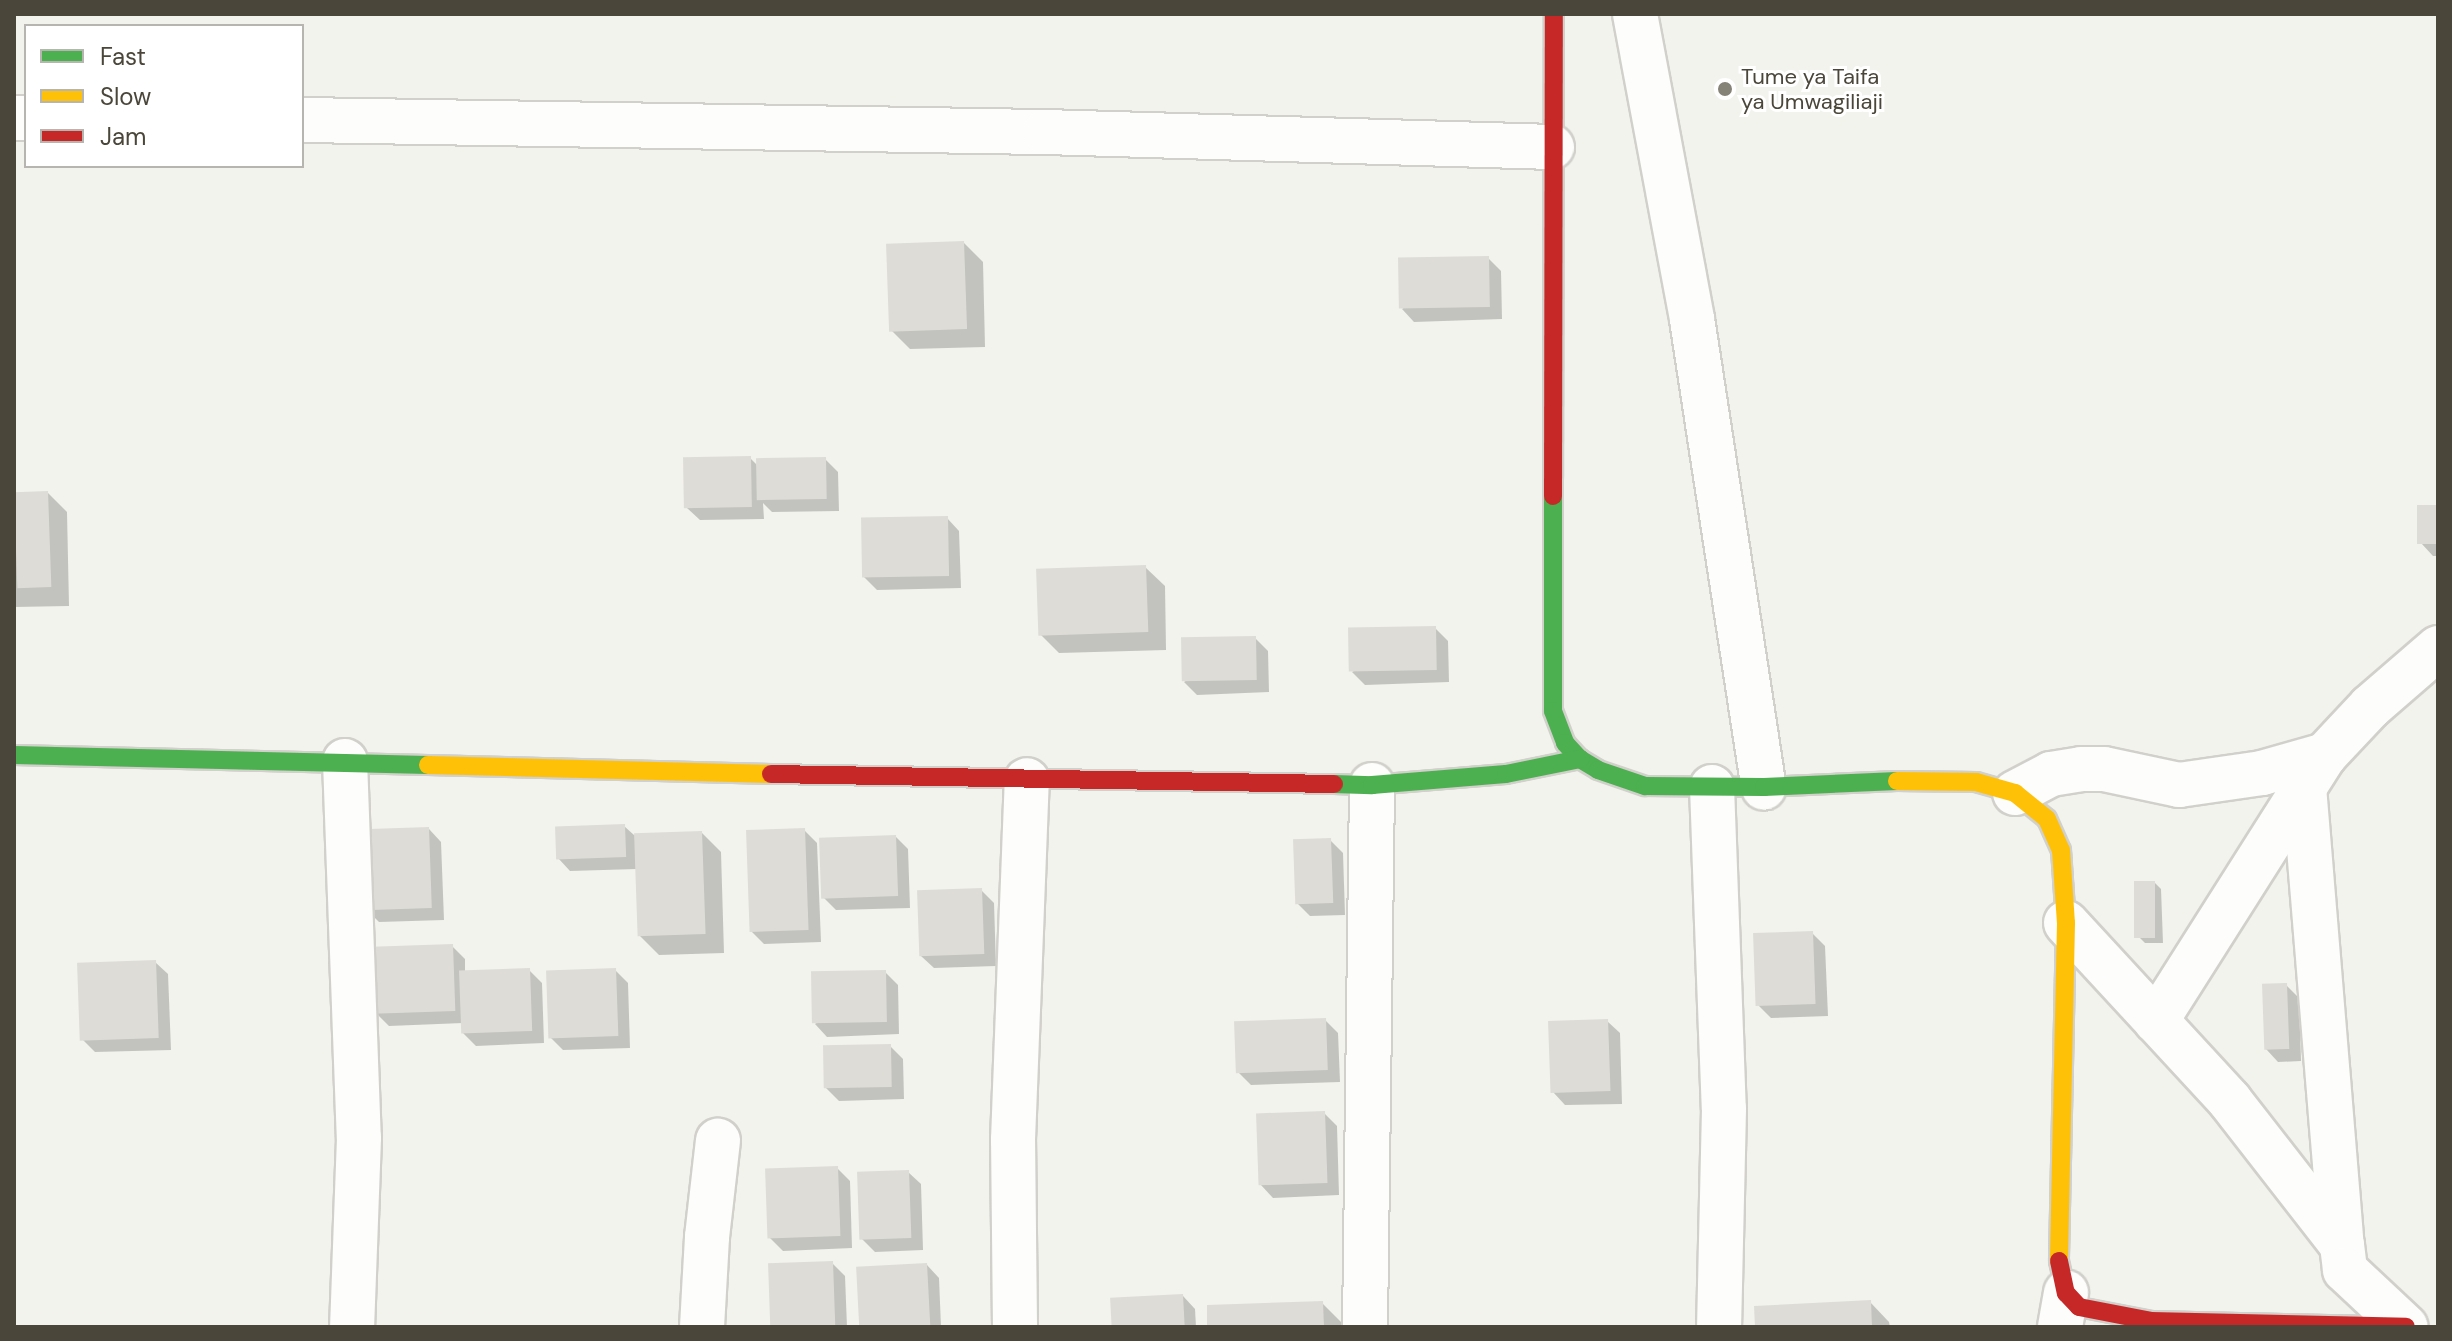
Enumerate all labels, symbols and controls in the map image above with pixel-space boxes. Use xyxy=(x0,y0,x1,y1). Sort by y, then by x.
legend xyxy=(24,24,304,168)
text: Fast xyxy=(100,41,146,72)
place label: Tume ya Taifa ya Umwagiliaji xyxy=(1741,63,1883,114)
marker: Tume ya Taifa ya Umwagiliaji xyxy=(1716,80,1734,98)
text: Slow xyxy=(100,81,151,112)
text: Jam xyxy=(100,121,146,152)

